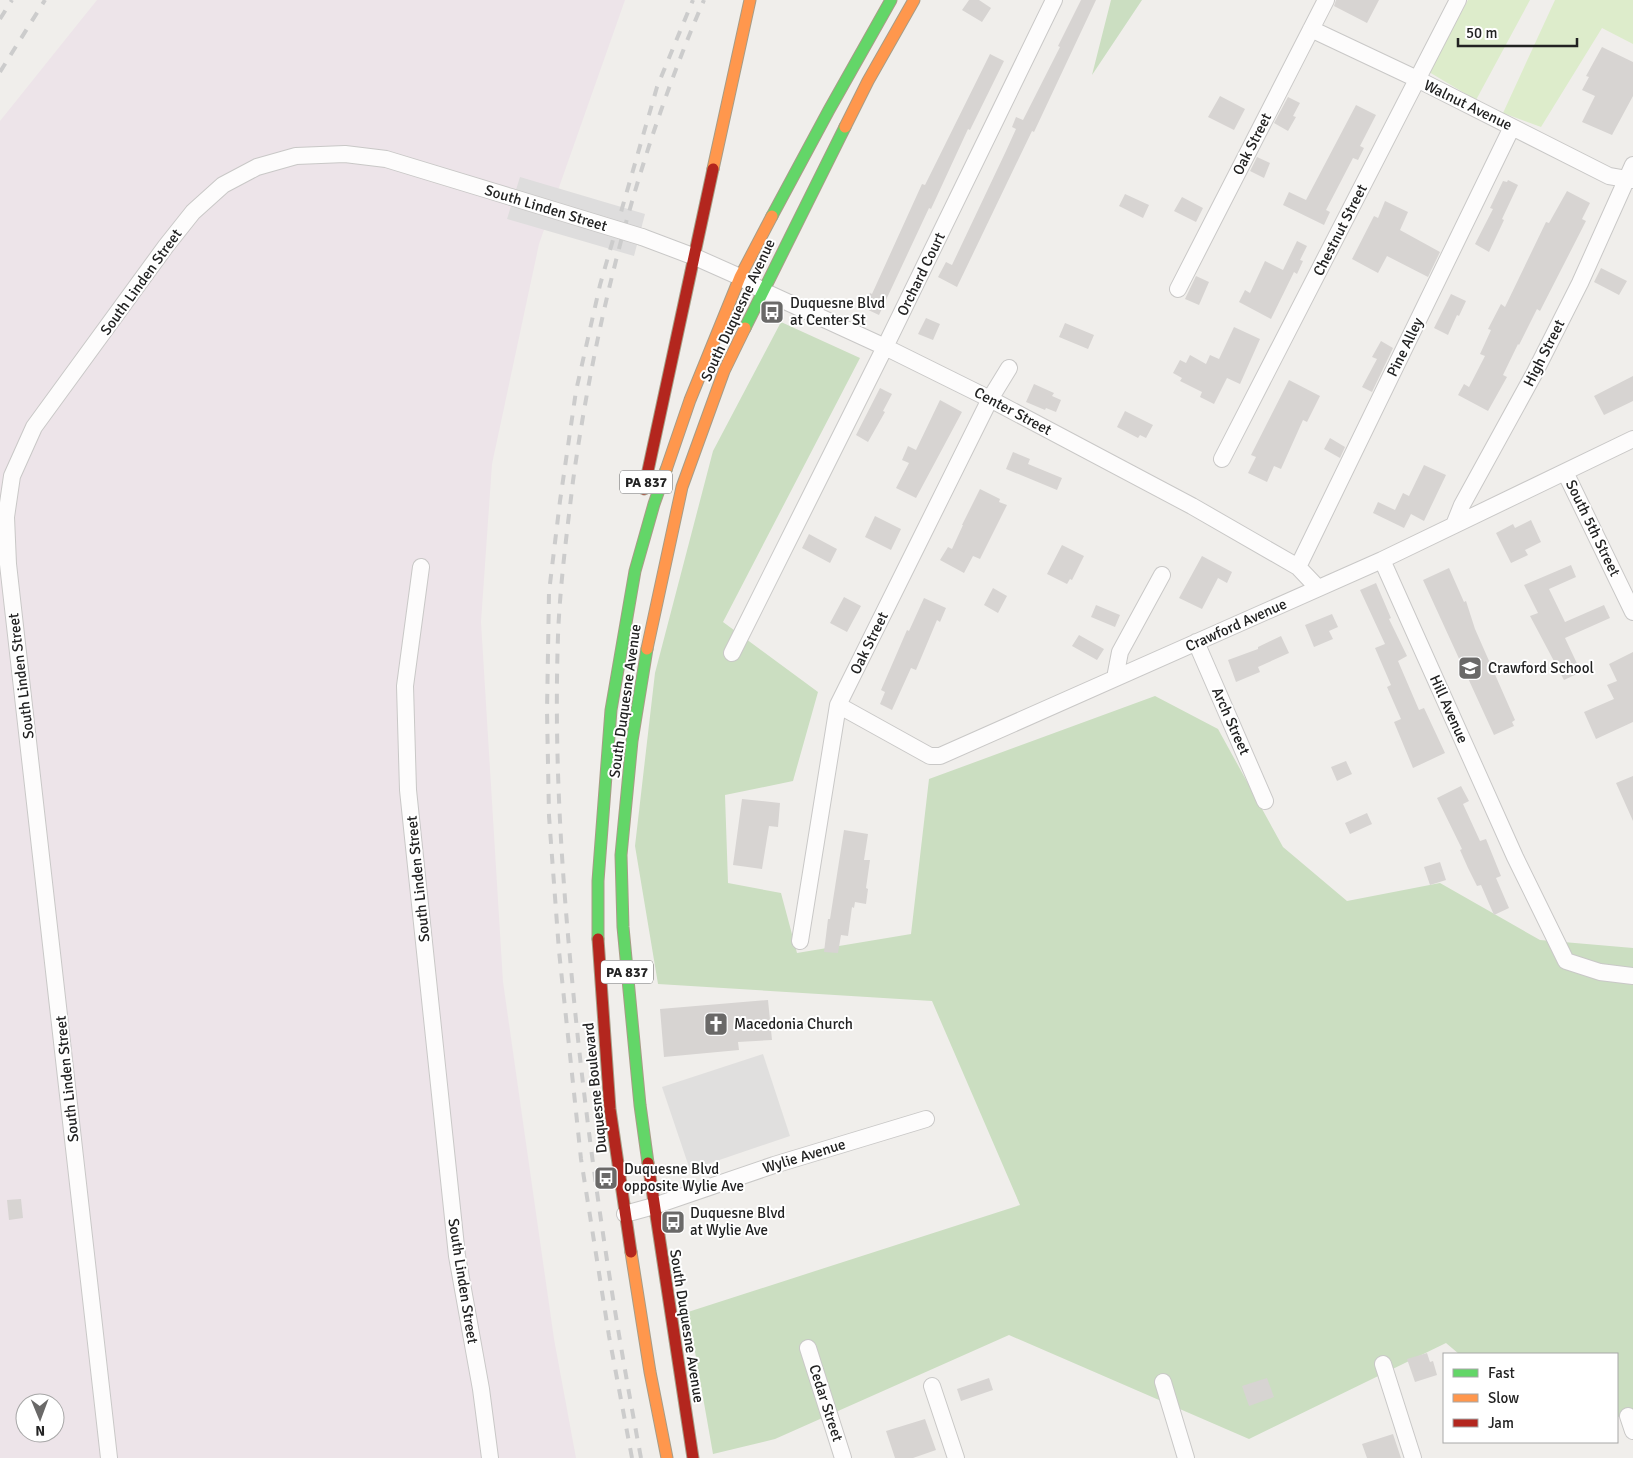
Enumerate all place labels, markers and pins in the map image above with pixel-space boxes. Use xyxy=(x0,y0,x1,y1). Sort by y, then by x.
place label: Duquesne Blvd at Center St xyxy=(790,294,885,329)
bus stop icon: Duquesne Blvd at Center St xyxy=(759,299,785,325)
school or university icon: Crawford School xyxy=(1457,655,1483,681)
place label: Crawford School xyxy=(1488,659,1594,677)
church icon: Macedonia Church xyxy=(703,1011,729,1037)
place label: Macedonia Church xyxy=(734,1015,853,1033)
place label: Duquesne Blvd opposite Wylie Ave xyxy=(624,1160,744,1195)
bus stop icon: Duquesne Blvd opposite Wylie Ave xyxy=(593,1165,619,1191)
place label: Duquesne Blvd at Wylie Ave xyxy=(690,1204,785,1239)
bus stop icon: Duquesne Blvd at Wylie Ave xyxy=(660,1209,686,1235)

